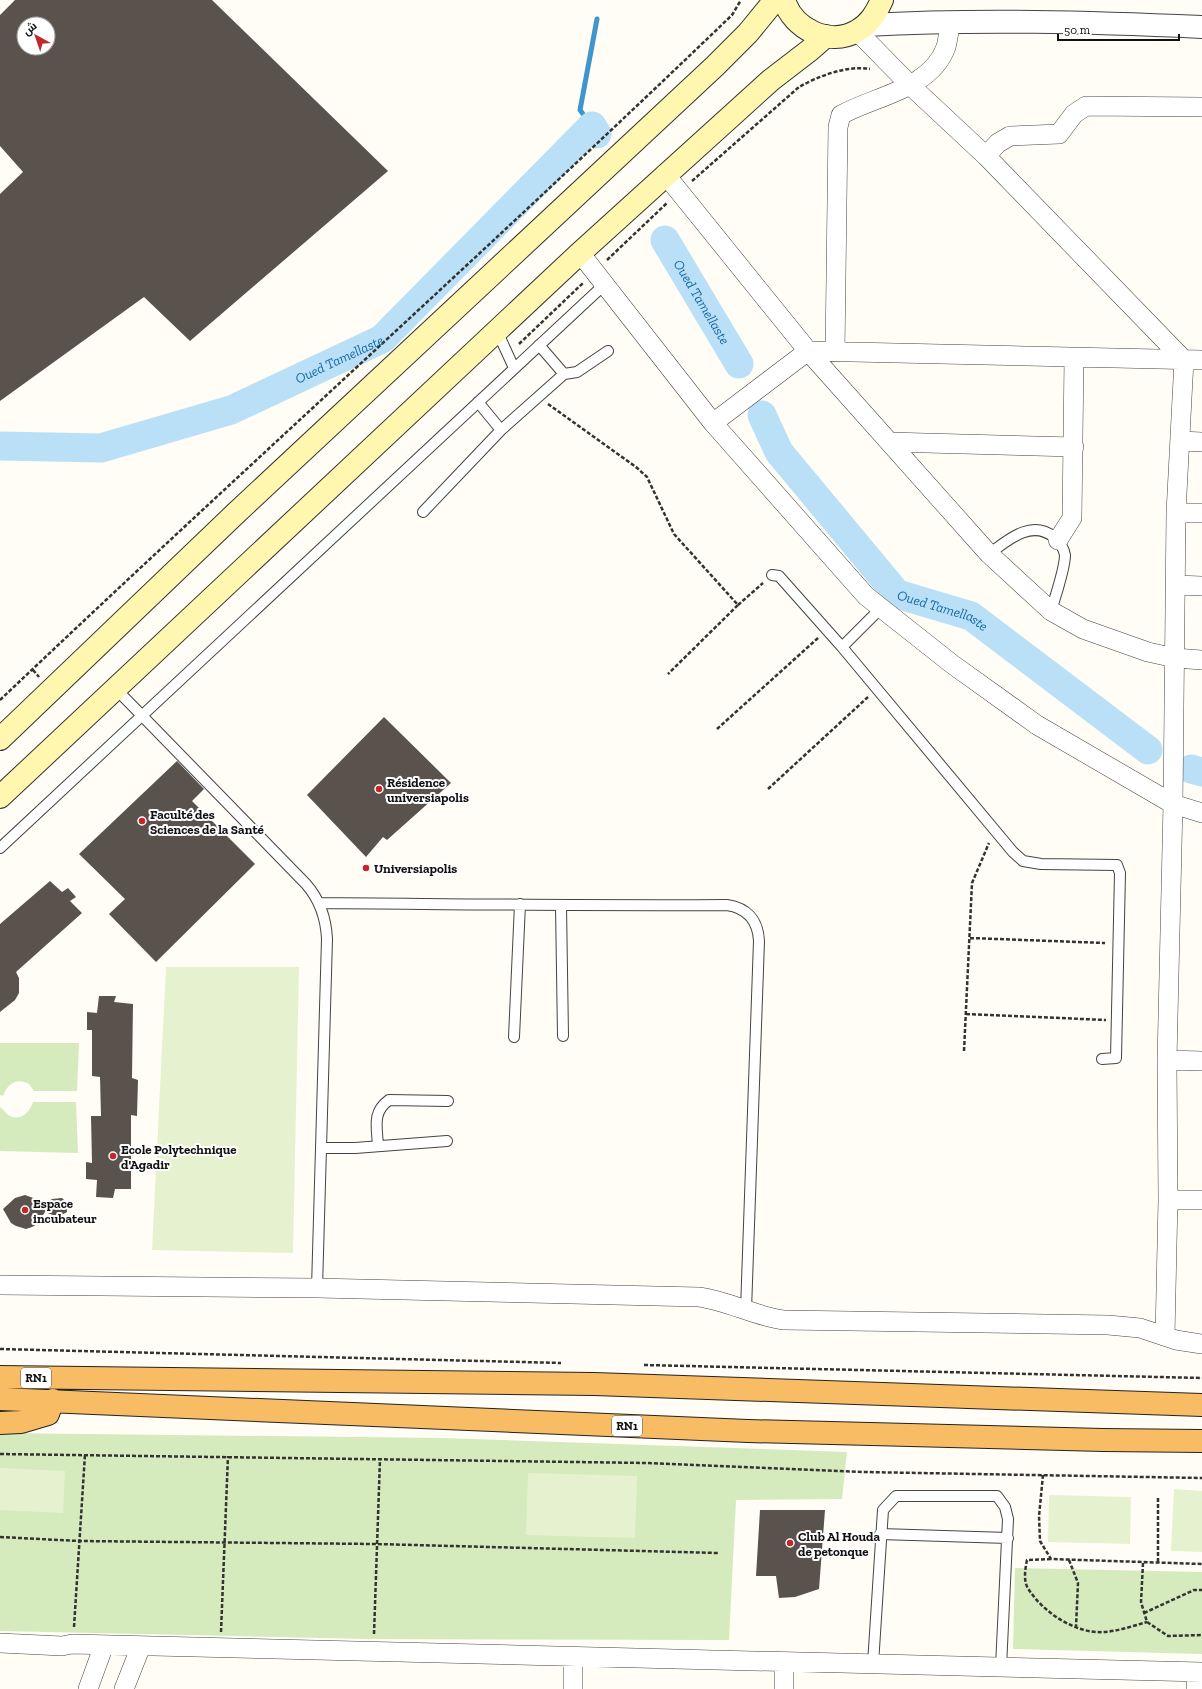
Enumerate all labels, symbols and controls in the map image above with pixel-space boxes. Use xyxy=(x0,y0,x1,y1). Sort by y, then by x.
north arrow xyxy=(16,16,56,56)
scale bar xyxy=(1058,16,1179,42)
text: ش xyxy=(20,19,39,38)
text: 50 m xyxy=(1064,23,1091,37)
water label: Oued Tamellaste xyxy=(670,256,734,347)
water label: Oued Tamellaste xyxy=(292,331,386,387)
water label: Oued Tamellaste xyxy=(895,586,992,634)
place label: Résidence universiapolis xyxy=(387,775,469,805)
marker: Résidence universiapolis xyxy=(374,784,384,794)
place label: Faculté des Sciences de la Santé xyxy=(150,807,265,837)
marker: Faculté des Sciences de la Santé xyxy=(137,816,147,826)
place label: Universiapolis xyxy=(374,861,457,876)
marker: Universiapolis xyxy=(361,863,371,873)
place label: Ecole Polytechnique d'Agadir xyxy=(121,1142,237,1172)
marker: Ecole Polytechnique d'Agadir xyxy=(108,1151,118,1161)
place label: Espace incubateur xyxy=(33,1196,97,1226)
marker: Espace incubateur xyxy=(20,1205,30,1215)
road number: RN1 xyxy=(21,1368,51,1388)
road number: RN1 xyxy=(612,1416,642,1436)
place label: Club Al Houda de petonque xyxy=(798,1529,880,1559)
marker: Club Al Houda de petonque xyxy=(785,1538,795,1548)

